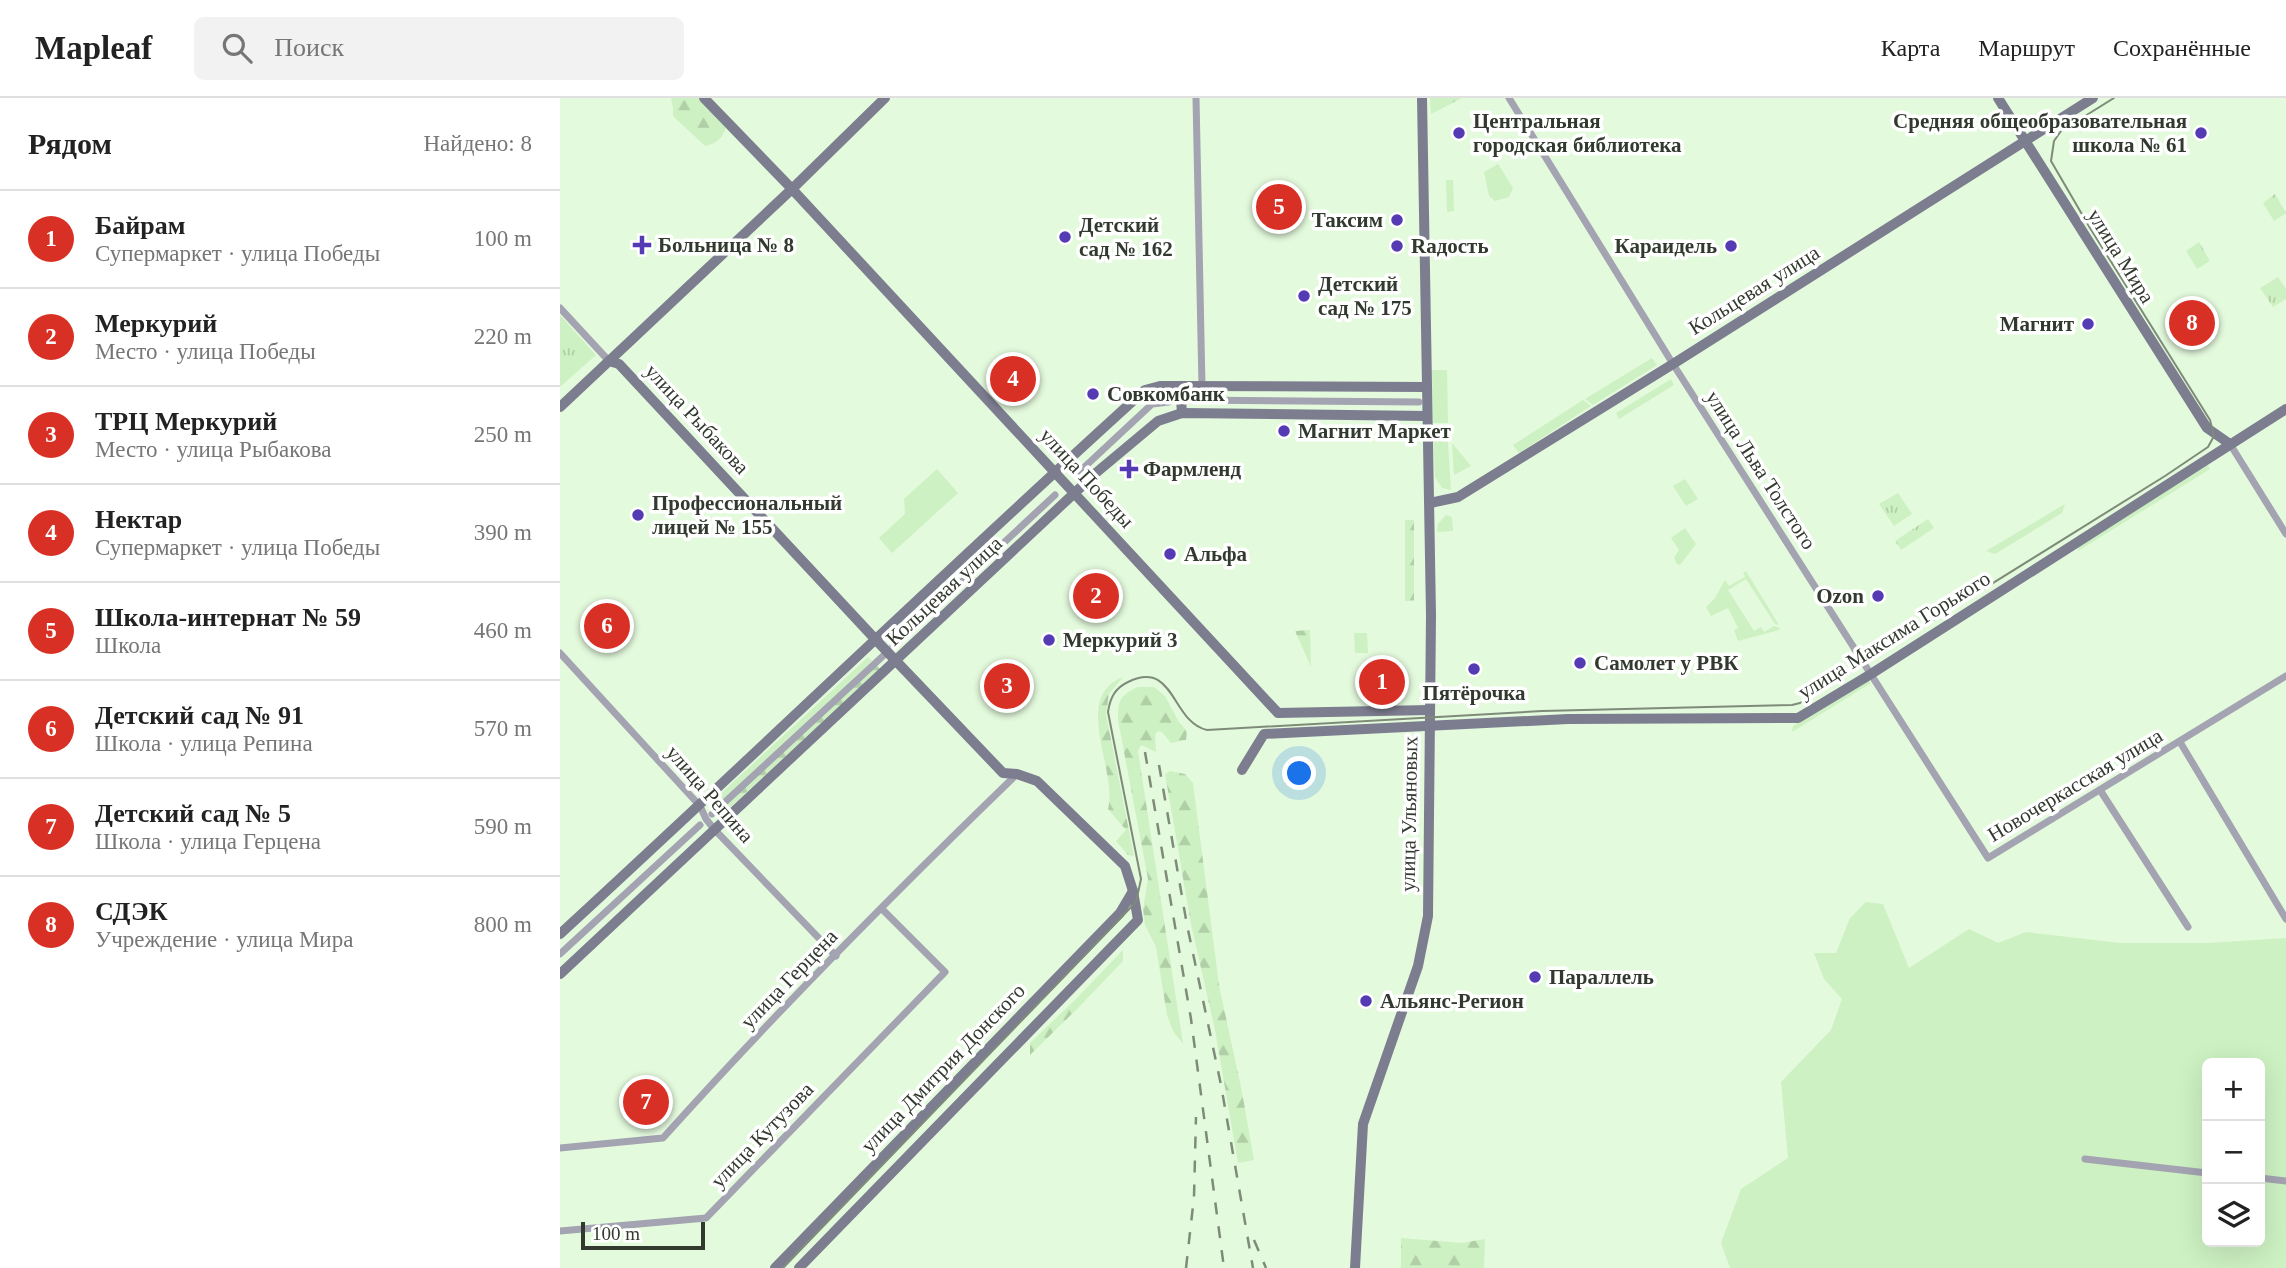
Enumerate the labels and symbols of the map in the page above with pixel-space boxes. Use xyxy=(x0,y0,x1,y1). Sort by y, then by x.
place label: Центральная городская библиотека xyxy=(1473,109,1682,157)
place label: Средняя общеобразовательная школа № 61 xyxy=(1893,109,2187,157)
marker: Центральная городская библиотека xyxy=(1451,125,1467,141)
marker: Средняя общеобразовательная школа № 61 xyxy=(2193,125,2209,141)
pin: 5 xyxy=(1256,181,1302,233)
street label: улица Мира xyxy=(2083,204,2160,308)
place label: Таксим xyxy=(1312,208,1383,232)
marker: Таксим xyxy=(1389,212,1405,228)
place label: Детский сад № 162 xyxy=(1079,213,1173,261)
marker: Детский сад № 162 xyxy=(1057,229,1073,245)
place label: Больница № 8 xyxy=(658,233,794,257)
place label: Rадость xyxy=(1411,234,1489,258)
place label: Караидель xyxy=(1614,234,1717,258)
marker: Больница № 8 xyxy=(632,235,652,255)
marker: Rадость xyxy=(1389,238,1405,254)
marker: Караидель xyxy=(1723,238,1739,254)
street label: Кольцевая улица xyxy=(1684,240,1824,340)
place label: Детский сад № 175 xyxy=(1318,272,1412,320)
marker: Детский сад № 175 xyxy=(1296,288,1312,304)
pin: 8 xyxy=(2169,297,2215,349)
place label: Магнит xyxy=(2000,312,2075,336)
marker: Магнит xyxy=(2080,316,2096,332)
pin: 4 xyxy=(990,353,1036,405)
street label: улица Рыбакова xyxy=(640,359,754,479)
place label: Совкомбанк xyxy=(1107,382,1226,406)
marker: Совкомбанк xyxy=(1085,386,1101,402)
street label: улица Льва Толстого xyxy=(1701,386,1821,554)
place label: Магнит Маркет xyxy=(1298,419,1452,443)
street label: улица Победы xyxy=(1035,423,1139,533)
marker: Магнит Маркет xyxy=(1276,423,1292,439)
place label: Фармленд xyxy=(1143,457,1241,481)
marker: Фармленд xyxy=(1121,461,1137,477)
place label: Профессиональный лицей № 155 xyxy=(652,491,842,539)
marker: Профессиональный лицей № 155 xyxy=(630,507,646,523)
street label: Кольцевая улица xyxy=(881,531,1007,651)
place label: Альфа xyxy=(1184,542,1248,566)
marker: Альфа xyxy=(1162,546,1178,562)
street label: улица Максима Горького xyxy=(1793,566,1995,704)
pin: 2 xyxy=(1073,570,1119,622)
place label: Ozon xyxy=(1816,584,1864,608)
marker: Ozon xyxy=(1870,588,1886,604)
pin: 6 xyxy=(584,600,630,652)
place label: Меркурий 3 xyxy=(1063,628,1177,652)
marker: Меркурий 3 xyxy=(1041,632,1057,648)
place label: Самолет у РВК xyxy=(1594,651,1739,675)
marker: Самолет у РВК xyxy=(1572,655,1588,671)
pin: 1 xyxy=(1359,656,1405,708)
pin: 3 xyxy=(984,660,1030,712)
marker: Пятёрочка xyxy=(1466,661,1482,677)
place label: Пятёрочка xyxy=(1422,681,1526,705)
street label: Новочеркасская улица xyxy=(1983,723,2167,847)
street label: улица Ульяновых xyxy=(1396,736,1422,892)
street label: улица Репина xyxy=(661,741,759,848)
your location xyxy=(1282,756,1316,790)
street label: улица Герцена xyxy=(736,924,843,1034)
place label: Параллель xyxy=(1549,965,1654,989)
marker: Параллель xyxy=(1527,969,1543,985)
street label: улица Дмитрия Донского xyxy=(856,979,1030,1157)
place label: Альянс-Регион xyxy=(1380,989,1524,1013)
marker: Альянс-Регион xyxy=(1358,993,1374,1009)
pin: 7 xyxy=(623,1076,669,1128)
street label: улица Кутузова xyxy=(706,1077,819,1193)
scale bar xyxy=(581,1219,705,1251)

